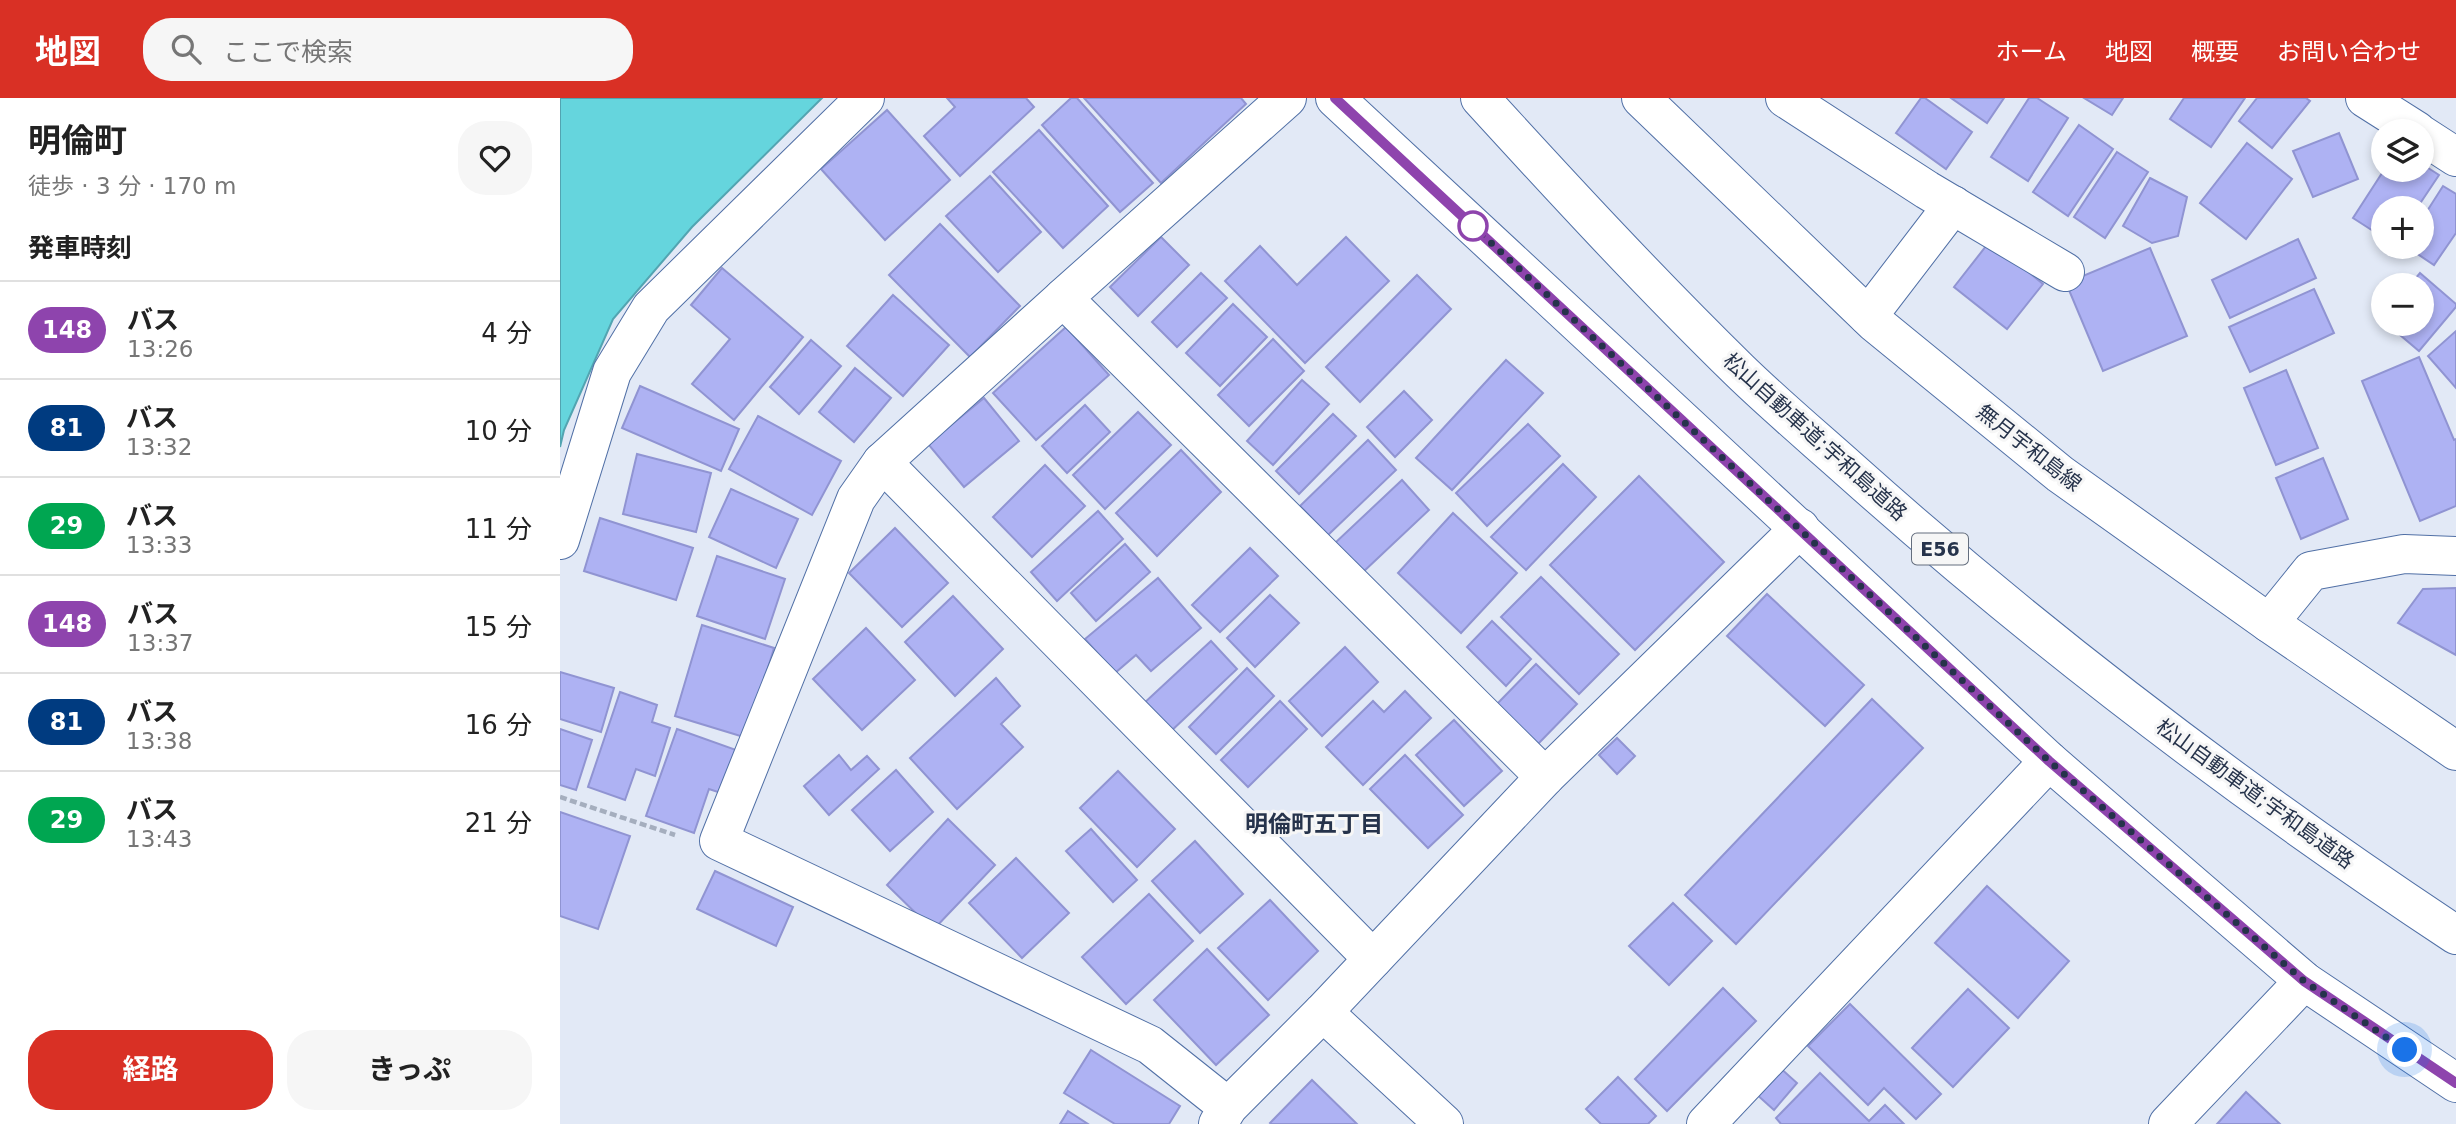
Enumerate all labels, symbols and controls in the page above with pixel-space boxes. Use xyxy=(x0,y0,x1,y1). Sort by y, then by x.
search box xyxy=(143,18,633,81)
icon: search xyxy=(167,30,205,68)
text: 地図 xyxy=(35,32,101,71)
text: ここで検索 xyxy=(223,37,353,67)
text: ホーム xyxy=(1996,38,2067,66)
text: 地図 xyxy=(2105,38,2153,66)
text: 概要 xyxy=(2191,38,2239,66)
text: お問い合わせ xyxy=(2277,38,2421,66)
map controls xyxy=(2371,119,2434,336)
button: layers xyxy=(2371,119,2434,182)
text: 明倫町 xyxy=(28,121,127,160)
button: heart xyxy=(458,121,532,195)
text: 徒歩 · 3 分 · 170 m xyxy=(28,173,236,199)
button: + xyxy=(2371,196,2434,259)
unlabelled marker xyxy=(1458,211,1488,241)
text: 発車時刻 xyxy=(28,233,132,263)
button: − xyxy=(2371,273,2434,336)
text: バス xyxy=(127,305,179,335)
text: 148 xyxy=(42,316,92,344)
text: 4 分 xyxy=(481,318,532,348)
text: 13:26 xyxy=(127,336,193,362)
street label: 松山自動車道;宇和島道路 xyxy=(1719,348,1911,526)
street label: 無月宇和島線 xyxy=(1972,400,2086,496)
text: バス xyxy=(126,403,178,433)
text: 81 xyxy=(50,414,83,442)
text: 10 分 xyxy=(465,416,532,446)
text: 13:32 xyxy=(126,434,192,460)
text: バス xyxy=(126,501,178,531)
text: 29 xyxy=(50,512,83,540)
text: 11 分 xyxy=(465,514,532,544)
text: 13:33 xyxy=(126,532,192,558)
road number: E56 xyxy=(1912,534,1968,564)
text: バス xyxy=(127,599,179,629)
text: 148 xyxy=(42,610,92,638)
text: 15 分 xyxy=(465,612,532,642)
text: 13:37 xyxy=(127,630,193,656)
text: バス xyxy=(126,697,178,727)
text: 81 xyxy=(50,708,83,736)
text: 16 分 xyxy=(465,710,532,740)
street label: 松山自動車道;宇和島道路 xyxy=(2152,714,2358,874)
text: 13:38 xyxy=(126,728,192,754)
text: バス xyxy=(126,795,178,825)
text: 29 xyxy=(50,806,83,834)
text: 21 分 xyxy=(465,808,532,838)
district label: 明倫町五丁目 xyxy=(1245,811,1383,837)
text: 13:43 xyxy=(126,826,192,852)
button: 経路 xyxy=(28,1030,273,1110)
button: きっぷ xyxy=(287,1030,532,1110)
your location xyxy=(2387,1032,2422,1067)

